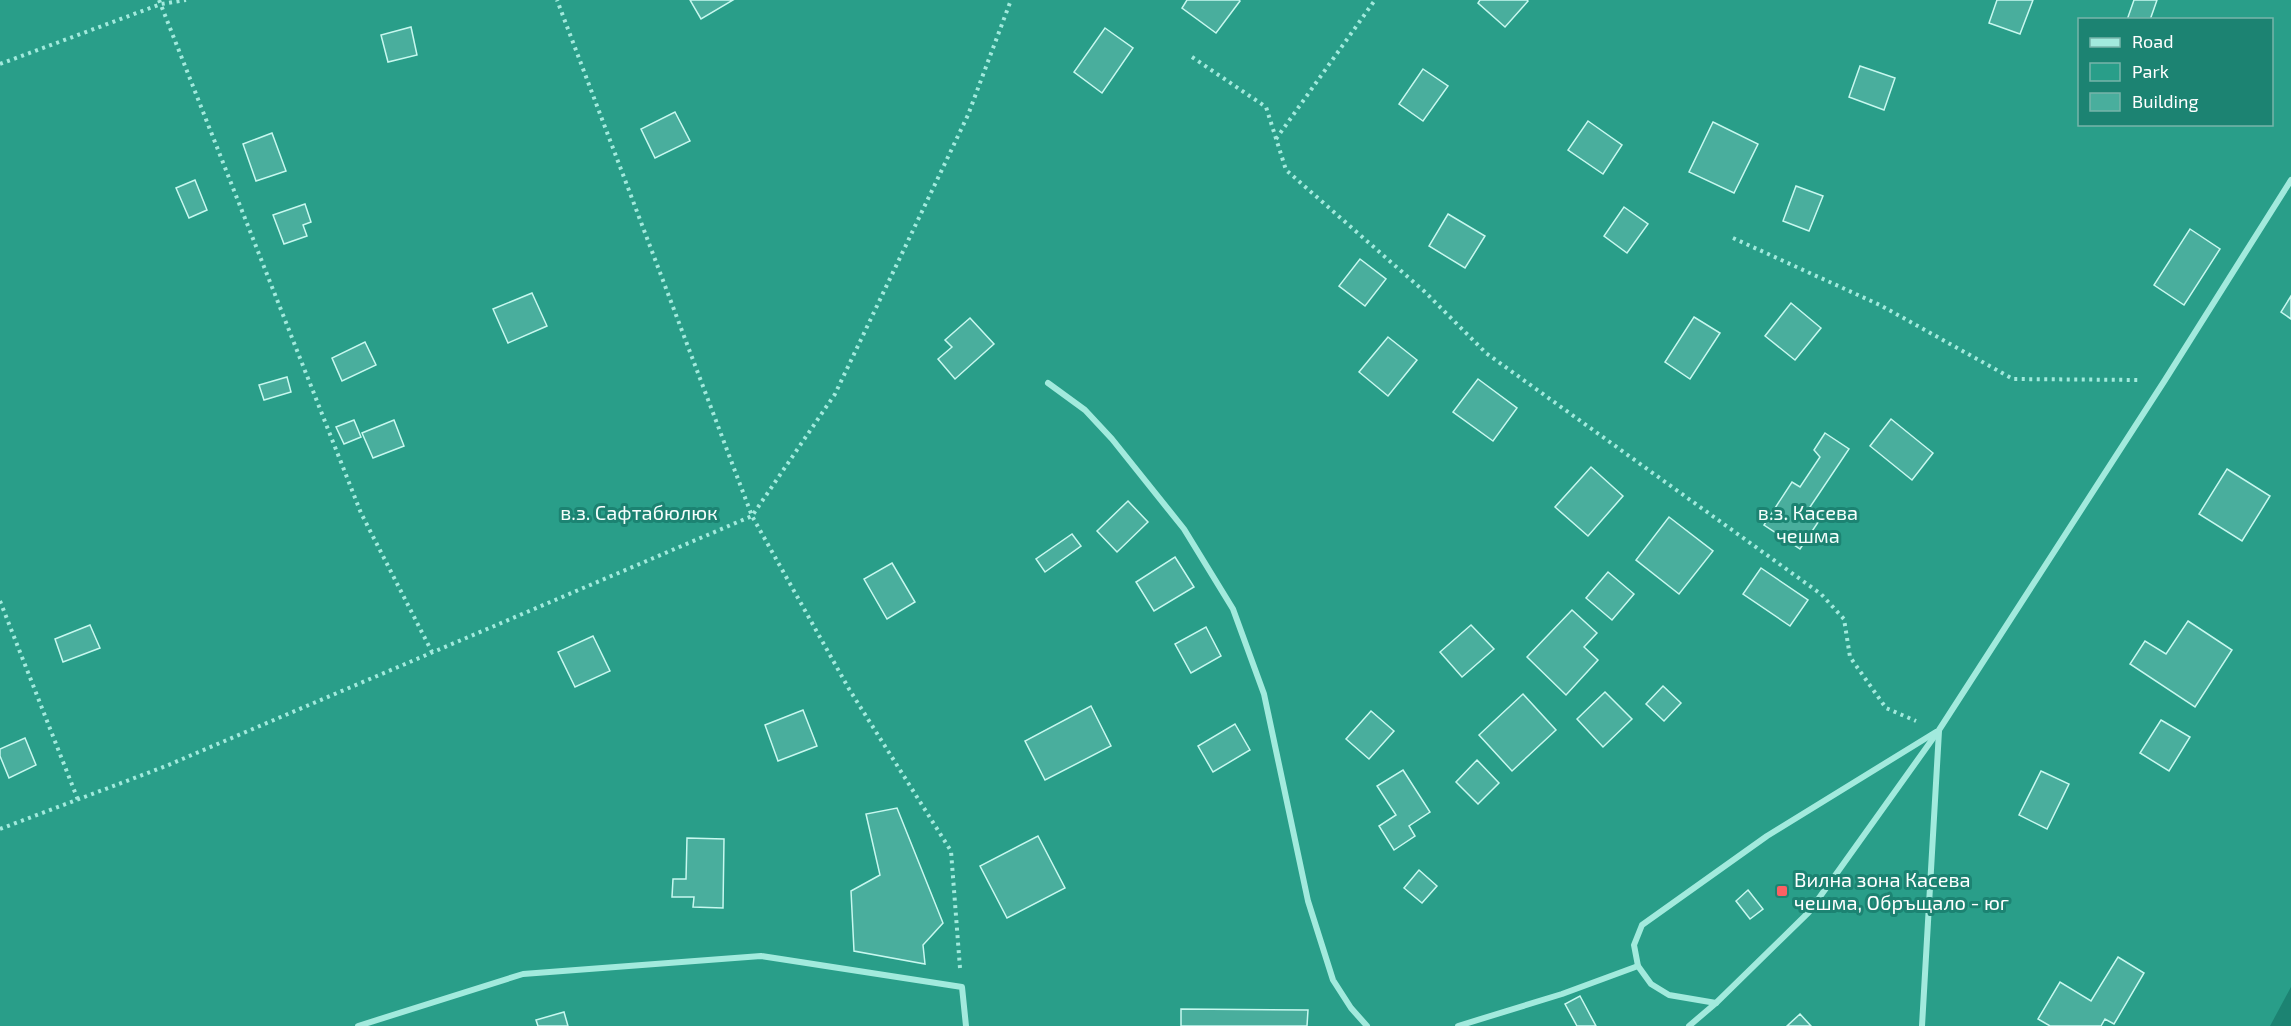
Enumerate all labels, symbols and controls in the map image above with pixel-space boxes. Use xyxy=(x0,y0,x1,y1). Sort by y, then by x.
legend xyxy=(2078,18,2273,126)
text: Road xyxy=(2132,30,2173,52)
text: Park xyxy=(2132,60,2169,82)
text: Building xyxy=(2132,90,2199,112)
park label: в.з. Сафтабюлюк xyxy=(560,500,718,524)
park label: в.з. Касева чешма xyxy=(1758,500,1858,547)
place label: Вилна зона Касева чешма, Обръщало - юг xyxy=(1794,867,2009,914)
marker: Вилна зона Касева чешма, Обръщало - юг xyxy=(1775,884,1789,898)

